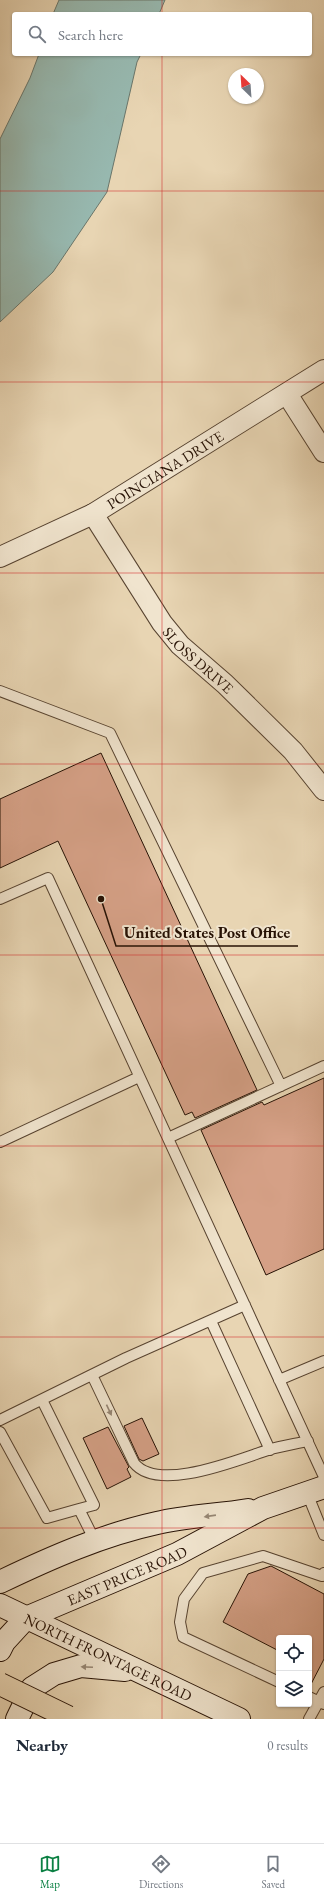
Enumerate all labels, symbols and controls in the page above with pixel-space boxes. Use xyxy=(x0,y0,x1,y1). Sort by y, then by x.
search box xyxy=(12,12,312,56)
icon: search xyxy=(26,23,48,45)
text: Search here xyxy=(58,25,123,44)
north arrow xyxy=(228,68,264,104)
street label: POINCIANA DRIVE xyxy=(103,426,227,513)
street label: SLOSS DRIVE xyxy=(159,622,238,697)
callout: United States Post Office xyxy=(116,918,298,946)
text: United States Post Office xyxy=(124,922,291,943)
one-way arrow xyxy=(106,1404,112,1416)
one-way arrow xyxy=(204,1512,216,1519)
street label: EAST PRICE ROAD xyxy=(64,1541,190,1609)
street label: NORTH FRONTAGE ROAD xyxy=(21,1608,195,1705)
map controls xyxy=(276,1635,312,1707)
button: locate xyxy=(276,1635,312,1671)
one-way arrow xyxy=(80,1664,93,1670)
button: layers xyxy=(276,1671,312,1707)
text: Nearby xyxy=(16,1734,68,1756)
text: 0 results xyxy=(267,1737,308,1754)
tab: Map xyxy=(39,1853,61,1891)
tab: Directions xyxy=(139,1853,183,1891)
tab: Saved xyxy=(261,1853,285,1891)

